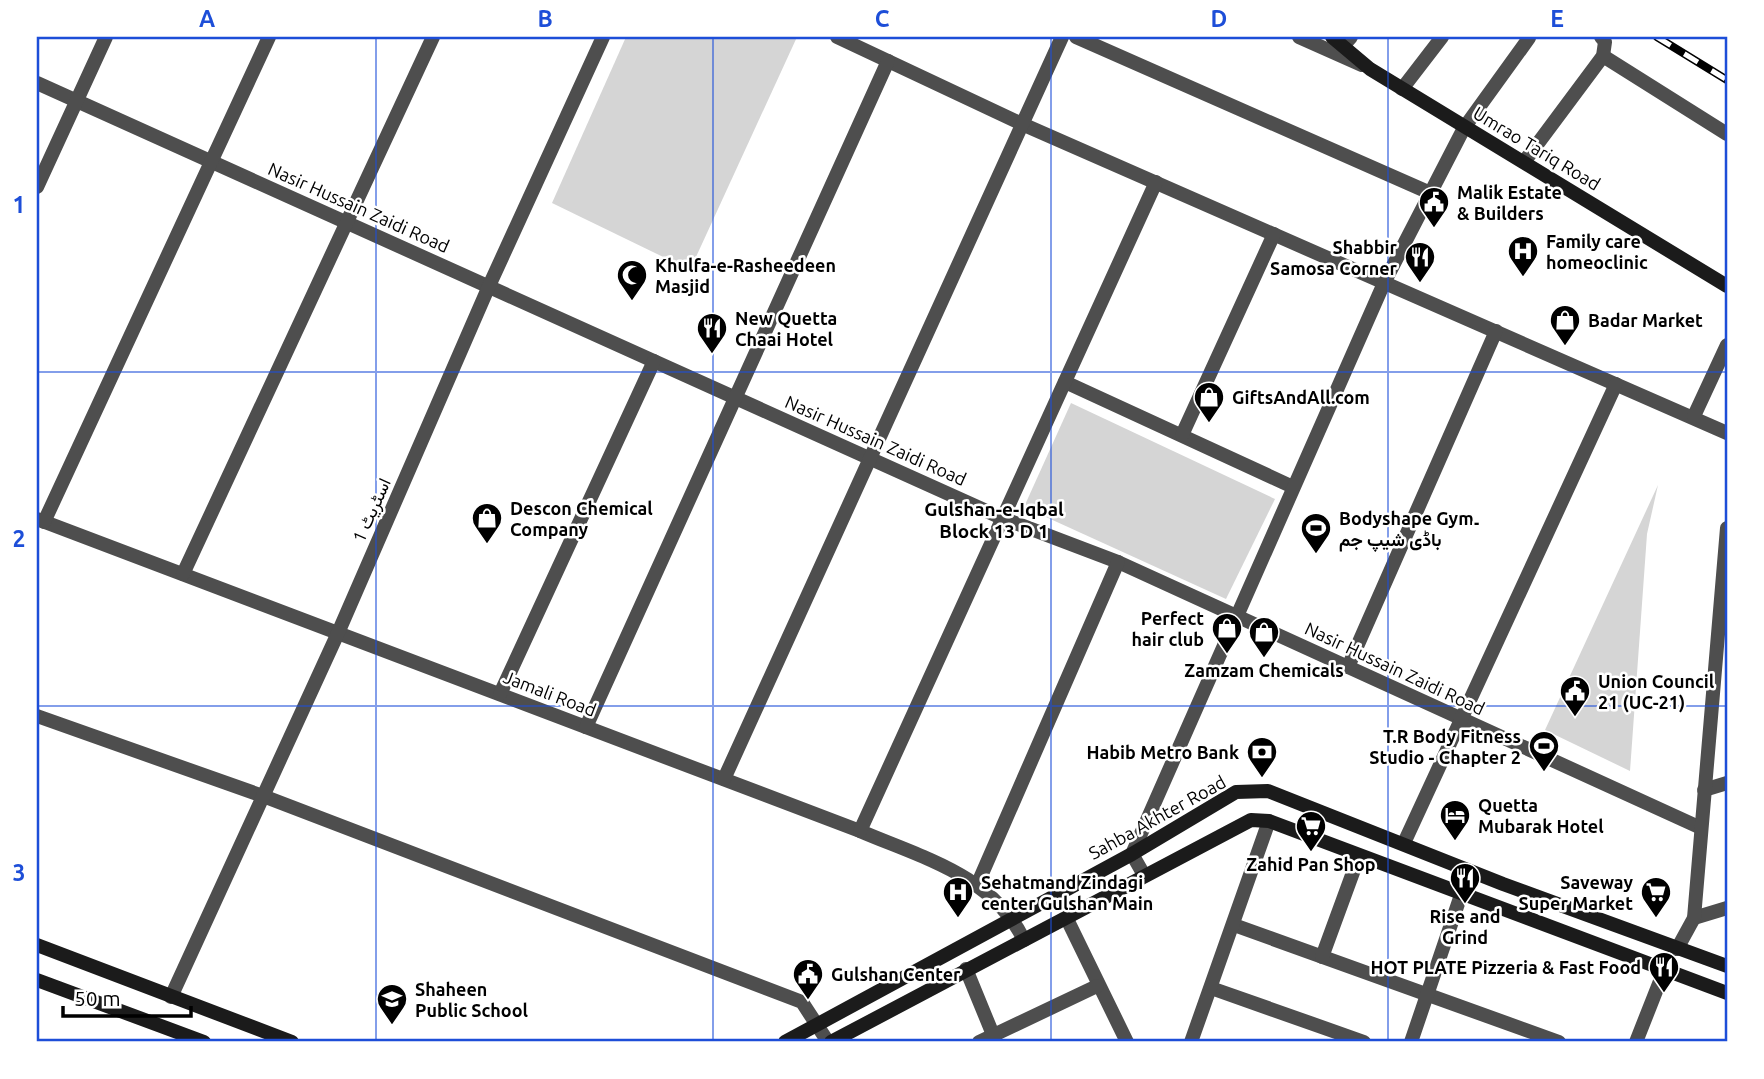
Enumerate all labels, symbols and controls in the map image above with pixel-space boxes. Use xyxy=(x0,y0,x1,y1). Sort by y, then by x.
text: A xyxy=(199,6,215,31)
text: B xyxy=(537,6,553,31)
text: C xyxy=(875,6,890,31)
text: D xyxy=(1211,6,1227,31)
text: E xyxy=(1550,6,1564,31)
street label: Umrao Tariq Road xyxy=(1470,102,1604,194)
street label: Nasir Hussain Zaidi Road xyxy=(265,158,453,256)
place label: Malik Estate & Builders xyxy=(1457,182,1562,223)
public building icon: Malik Estate & Builders xyxy=(1417,185,1451,229)
text: 1 xyxy=(13,192,25,217)
place label: Family care homeoclinic xyxy=(1546,231,1648,272)
hospital icon: Family care homeoclinic xyxy=(1506,234,1540,278)
place label: Shabbir Samosa Corner xyxy=(1270,237,1398,278)
restaurant icon: Shabbir Samosa Corner xyxy=(1403,240,1437,284)
place label: Khulfa-e-Rasheedeen Masjid xyxy=(655,255,836,296)
mosque icon: Khulfa-e-Rasheedeen Masjid xyxy=(615,258,649,302)
shop icon: Badar Market xyxy=(1548,303,1582,347)
place label: New Quetta Chaai Hotel xyxy=(735,308,837,349)
place label: Badar Market xyxy=(1588,310,1703,330)
restaurant icon: New Quetta Chaai Hotel xyxy=(695,311,729,355)
shop icon: GiftsAndAll.com xyxy=(1192,380,1226,424)
place label: GiftsAndAll.com xyxy=(1232,387,1370,407)
street label: Nasir Hussain Zaidi Road xyxy=(782,391,970,489)
street label: اسٹریٹ 1 xyxy=(348,475,396,546)
place label: Descon Chemical Company xyxy=(510,498,653,539)
district label: Gulshan-e-Iqbal Block 13 D 1 xyxy=(924,498,1064,542)
shop icon: Descon Chemical Company xyxy=(470,501,504,545)
place label: Bodyshape Gym۔ باڈی شیپ جم xyxy=(1339,508,1479,552)
sports icon: Bodyshape Gym۔ باڈی شیپ جم xyxy=(1299,511,1333,555)
text: 2 xyxy=(13,526,25,551)
place label: Perfect hair club xyxy=(1131,608,1204,649)
shop icon: Perfect hair club xyxy=(1210,611,1244,655)
shop icon: Zamzam Chemicals xyxy=(1247,615,1281,659)
street label: Nasir Hussain Zaidi Road xyxy=(1302,618,1488,718)
place label: Zamzam Chemicals xyxy=(1184,660,1344,680)
street label: Jamali Road xyxy=(501,666,599,720)
place label: Union Council 21 (UC-21) xyxy=(1598,671,1715,713)
public building icon: Union Council 21 (UC-21) xyxy=(1558,674,1592,718)
place label: T.R Body Fitness Studio - Chapter 2 xyxy=(1369,726,1521,767)
sports icon: T.R Body Fitness Studio - Chapter 2 xyxy=(1527,729,1561,773)
bank icon: Habib Metro Bank xyxy=(1245,735,1279,779)
place label: Habib Metro Bank xyxy=(1087,742,1239,762)
street label: Sahba Akhter Road xyxy=(1085,771,1229,863)
place label: Quetta Mubarak Hotel xyxy=(1478,795,1604,836)
hotel icon: Quetta Mubarak Hotel xyxy=(1438,798,1472,842)
supermarket icon: Zahid Pan Shop xyxy=(1294,809,1328,853)
place label: Zahid Pan Shop xyxy=(1246,854,1376,874)
text: 3 xyxy=(13,860,25,885)
restaurant icon: Rise and Grind xyxy=(1448,861,1482,905)
place label: Sehatmand Zindagi center Gulshan Main xyxy=(981,872,1153,913)
place label: Saveway Super Market xyxy=(1519,872,1633,913)
hospital icon: Sehatmand Zindagi center Gulshan Main xyxy=(941,875,975,919)
supermarket icon: Saveway Super Market xyxy=(1639,875,1673,919)
place label: Rise and Grind xyxy=(1429,906,1501,947)
restaurant icon: HOT PLATE Pizzeria & Fast Food xyxy=(1647,950,1681,994)
public building icon: Gulshan Center xyxy=(791,957,825,1001)
place label: HOT PLATE Pizzeria & Fast Food xyxy=(1371,957,1641,977)
place label: Gulshan Center xyxy=(831,964,961,984)
scale bar xyxy=(63,974,191,1018)
place label: Shaheen Public School xyxy=(415,979,529,1020)
school or university icon: Shaheen Public School xyxy=(375,982,409,1026)
text: 50 m xyxy=(74,986,121,1010)

